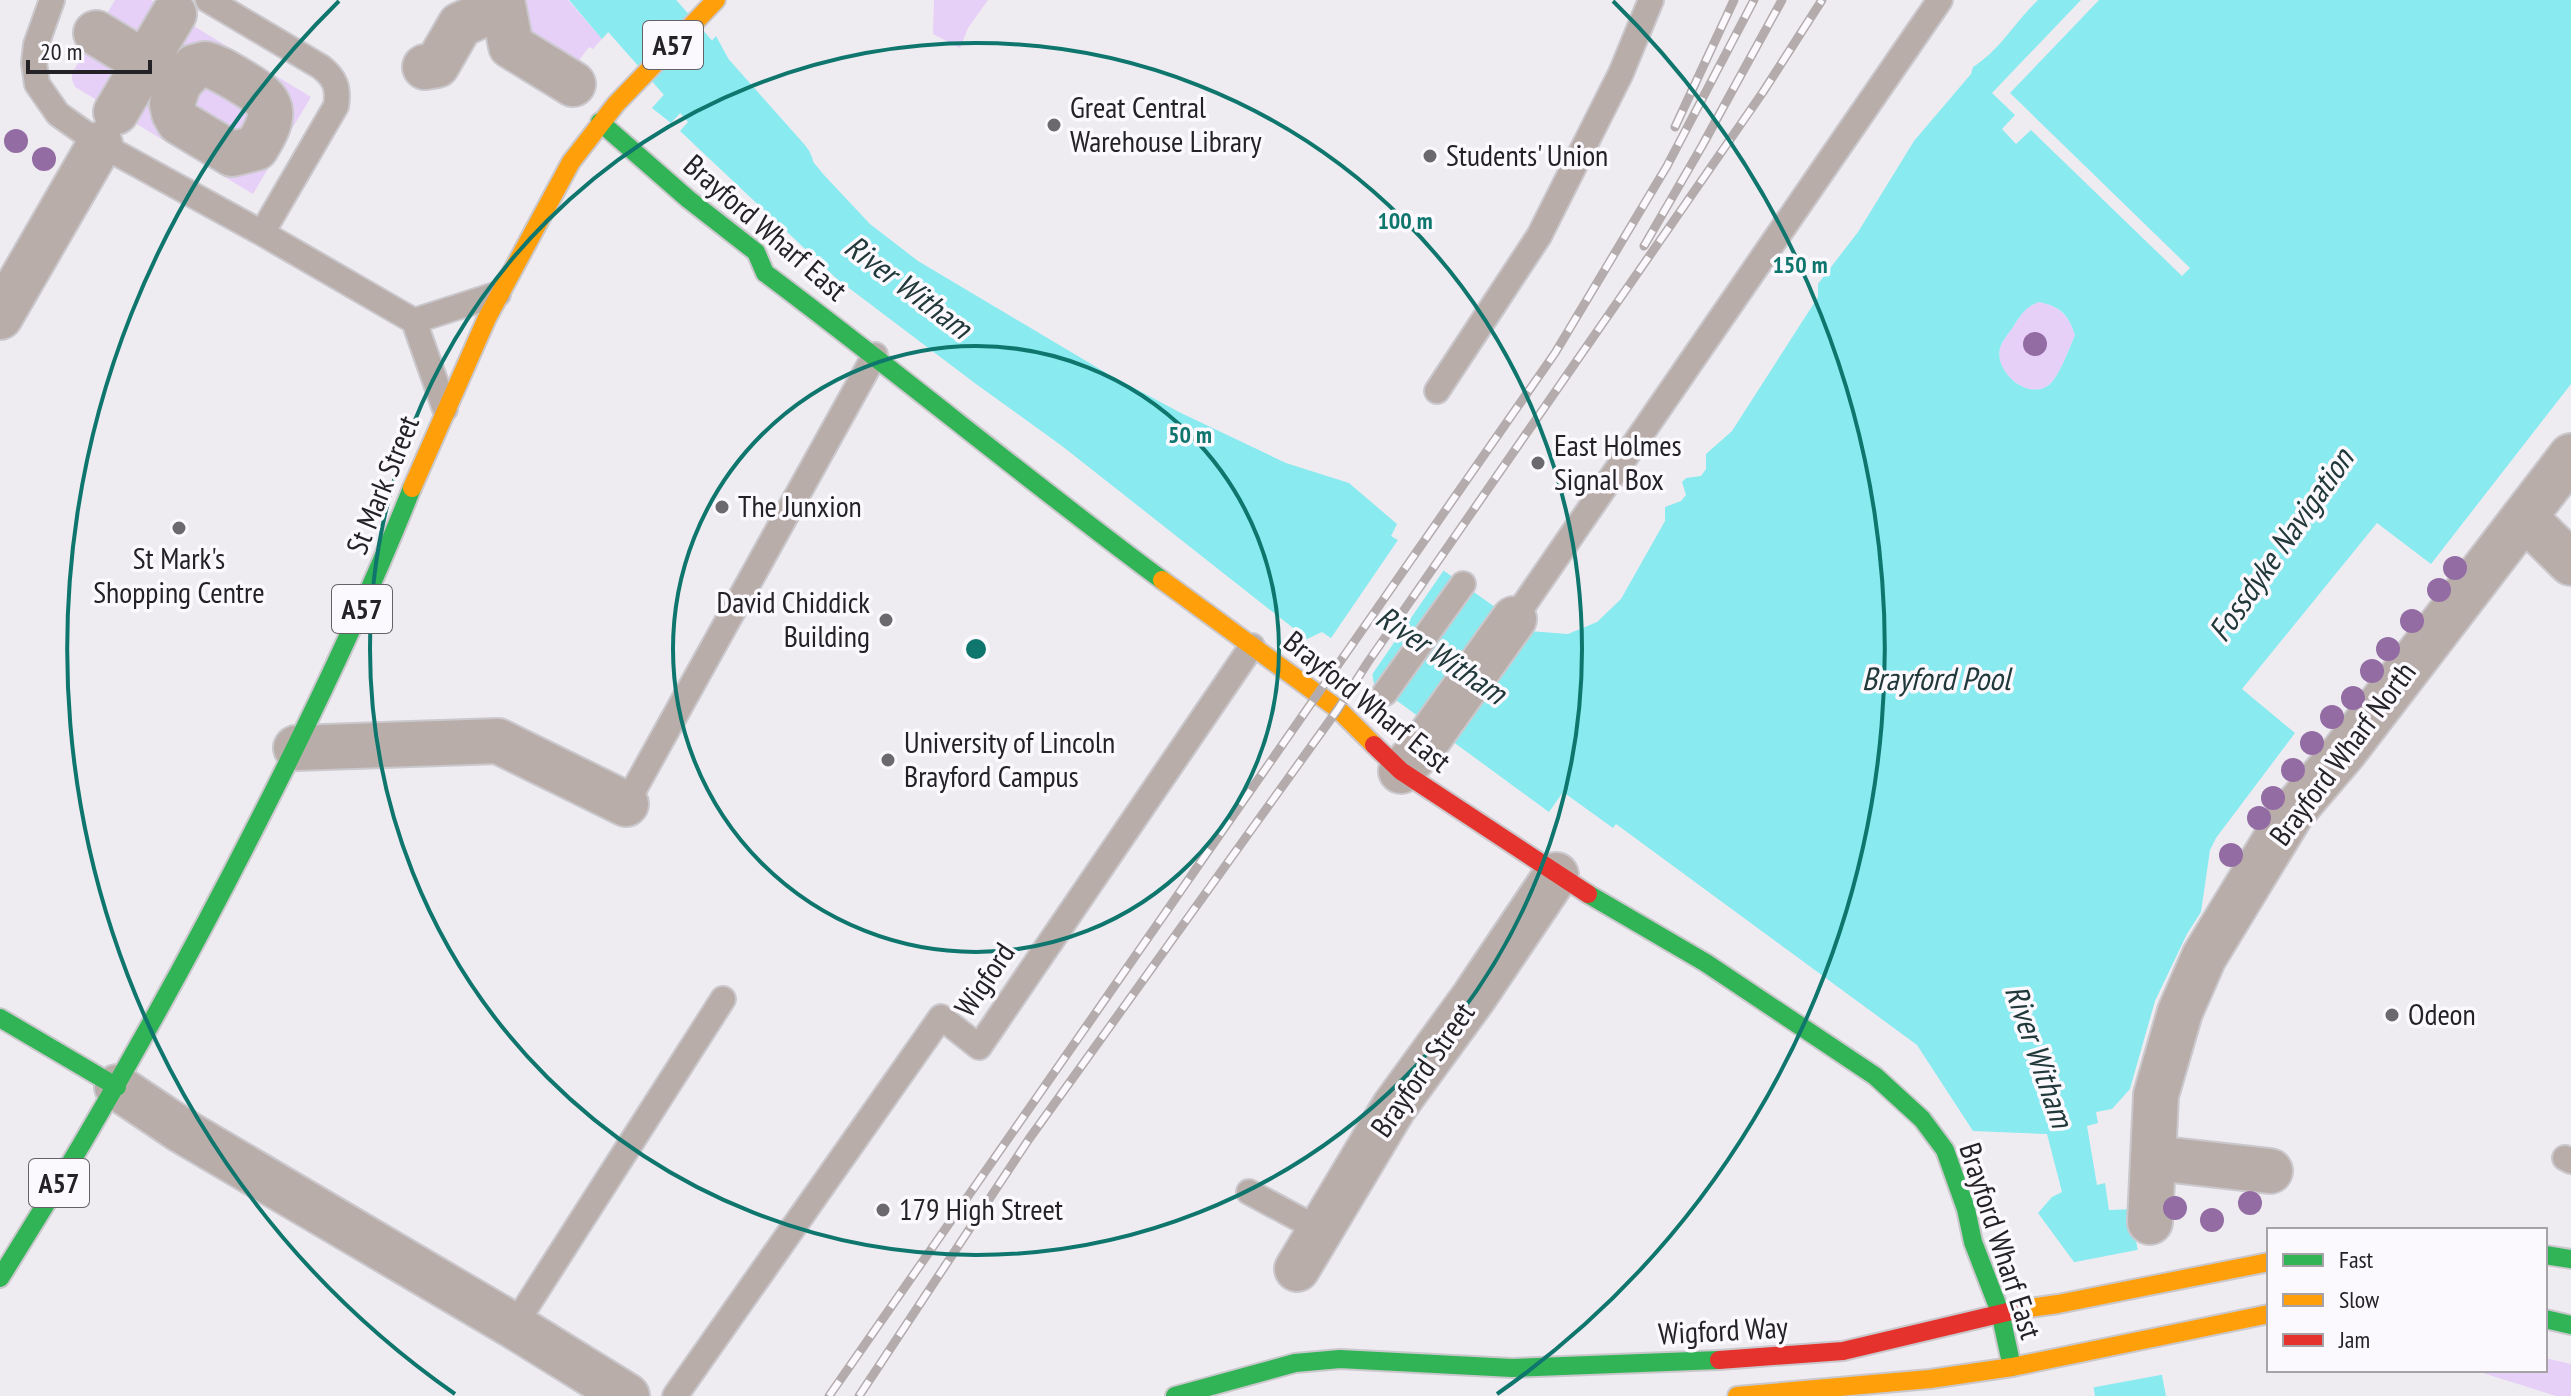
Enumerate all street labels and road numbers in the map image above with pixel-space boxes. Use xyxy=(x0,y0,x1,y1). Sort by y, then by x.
road number: A57 xyxy=(643,21,703,69)
street label: Brayford Wharf East xyxy=(676,145,856,309)
street label: St Mark Street xyxy=(336,409,427,560)
road number: A57 xyxy=(332,585,392,633)
street label: Brayford Wharf East xyxy=(1276,621,1460,781)
street label: Brayford Wharf North xyxy=(2260,653,2424,853)
street label: Wigford xyxy=(945,935,1023,1024)
street label: Brayford Street xyxy=(1361,994,1483,1144)
street label: Brayford Wharf East xyxy=(1951,1137,2052,1344)
road number: A57 xyxy=(29,1159,89,1207)
street label: Wigford Way xyxy=(1657,1307,1789,1352)

